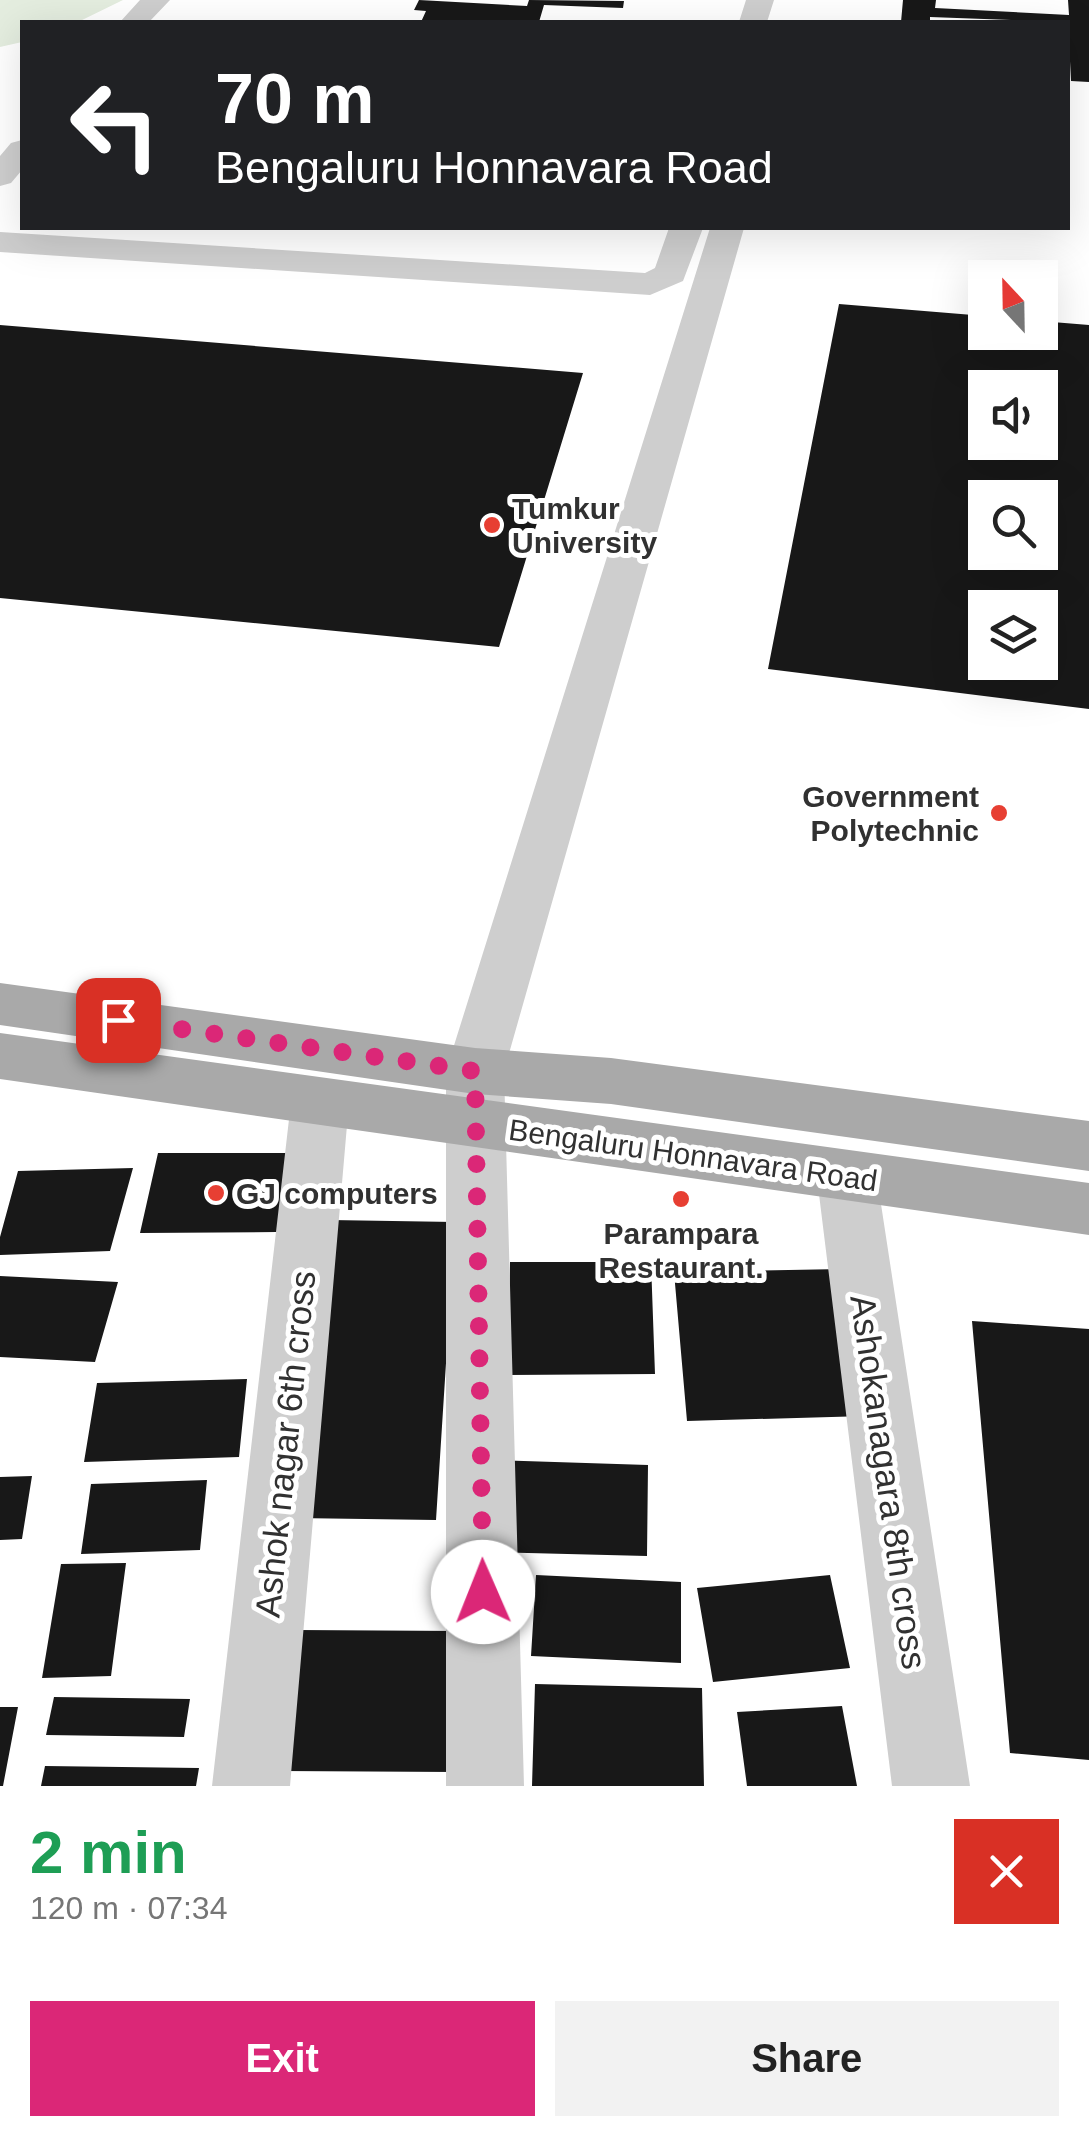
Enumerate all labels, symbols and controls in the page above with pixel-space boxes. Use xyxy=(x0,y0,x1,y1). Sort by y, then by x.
icon: left xyxy=(50,60,180,190)
text: 70 m xyxy=(215,60,375,138)
text: Bengaluru Honnavara Road xyxy=(215,142,773,193)
north arrow xyxy=(968,260,1058,350)
map controls xyxy=(968,260,1058,680)
button: sound xyxy=(968,370,1058,460)
button: search xyxy=(968,480,1058,570)
place label: Tumkur University xyxy=(512,492,657,559)
marker: Tumkur University xyxy=(481,514,503,536)
button: layers xyxy=(968,590,1058,680)
place label: Government Polytechnic xyxy=(802,780,979,847)
marker: Government Polytechnic xyxy=(988,802,1010,824)
pin xyxy=(76,978,161,1063)
icon: arrive xyxy=(91,993,146,1048)
street label: Bengaluru Honnavara Road xyxy=(507,1113,879,1197)
place label: GJ computers xyxy=(236,1177,438,1210)
marker: GJ computers xyxy=(205,1182,227,1204)
marker: Parampara Restaurant. xyxy=(670,1188,692,1210)
place label: Parampara Restaurant. xyxy=(598,1217,764,1284)
street label: Ashok nagar 6th cross xyxy=(247,1269,323,1619)
street label: Ashokanagara 8th cross xyxy=(843,1292,935,1672)
position arrow xyxy=(431,1540,535,1644)
text: 2 min xyxy=(30,1819,187,1886)
button: close xyxy=(954,1819,1059,1924)
text: 120 m · 07:34 xyxy=(30,1890,227,1926)
button: Exit xyxy=(30,2001,535,2116)
button: Share xyxy=(555,2001,1059,2116)

